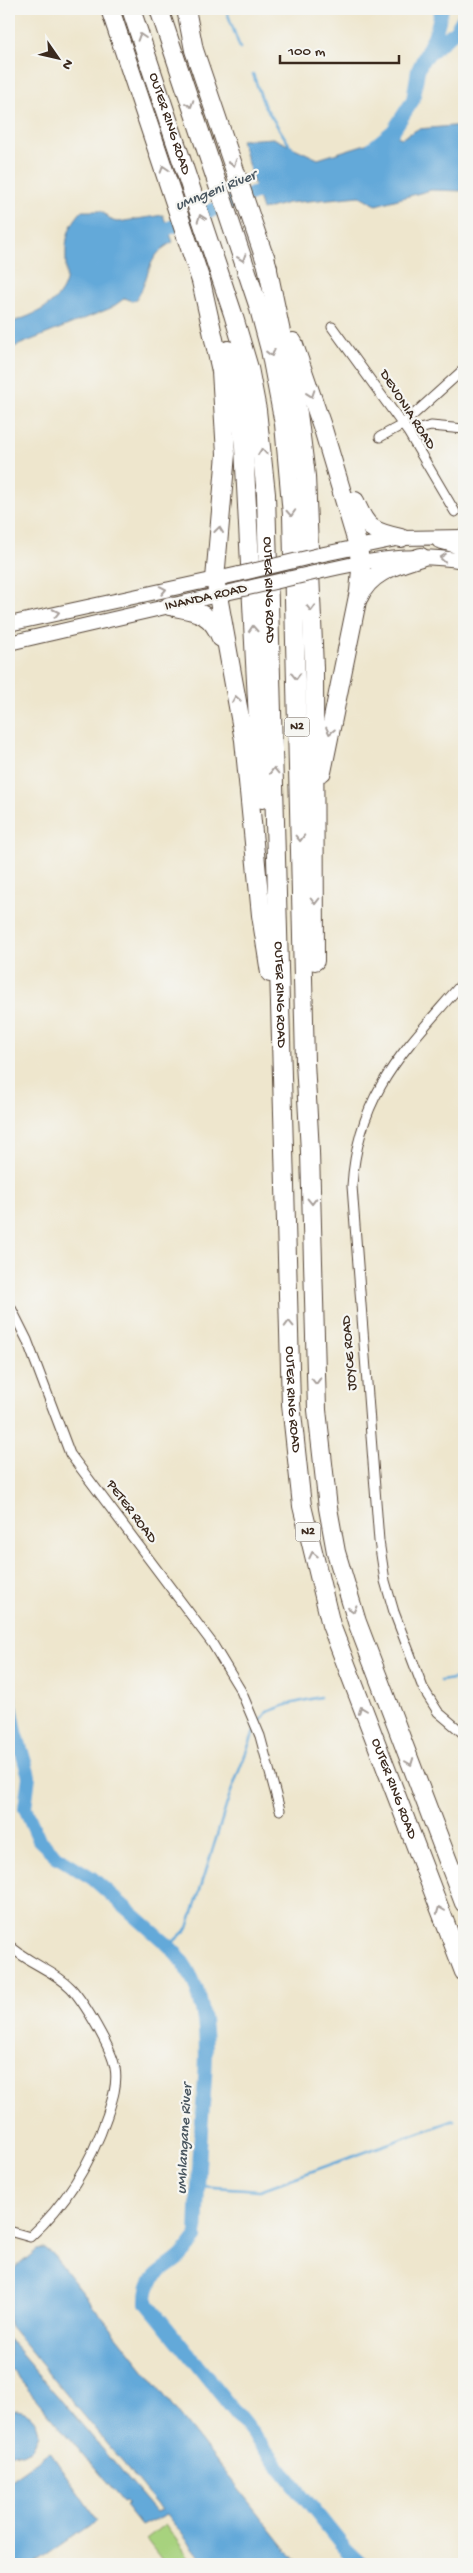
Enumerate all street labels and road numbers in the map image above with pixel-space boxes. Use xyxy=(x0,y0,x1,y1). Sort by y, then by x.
street label: OUTER RING ROAD xyxy=(144,71,195,178)
street label: DEVONIA ROAD xyxy=(374,366,439,454)
street label: OUTER RING ROAD xyxy=(259,536,279,644)
street label: INANDA ROAD xyxy=(163,580,250,616)
road number: N2 xyxy=(284,718,310,736)
street label: OUTER RING ROAD xyxy=(270,941,290,1049)
street label: JOYCE ROAD xyxy=(338,1314,362,1391)
street label: OUTER RING ROAD xyxy=(281,1346,305,1454)
street label: PETER ROAD xyxy=(101,1476,161,1548)
road number: N2 xyxy=(296,1522,320,1541)
street label: OUTER RING ROAD xyxy=(367,1736,421,1842)

